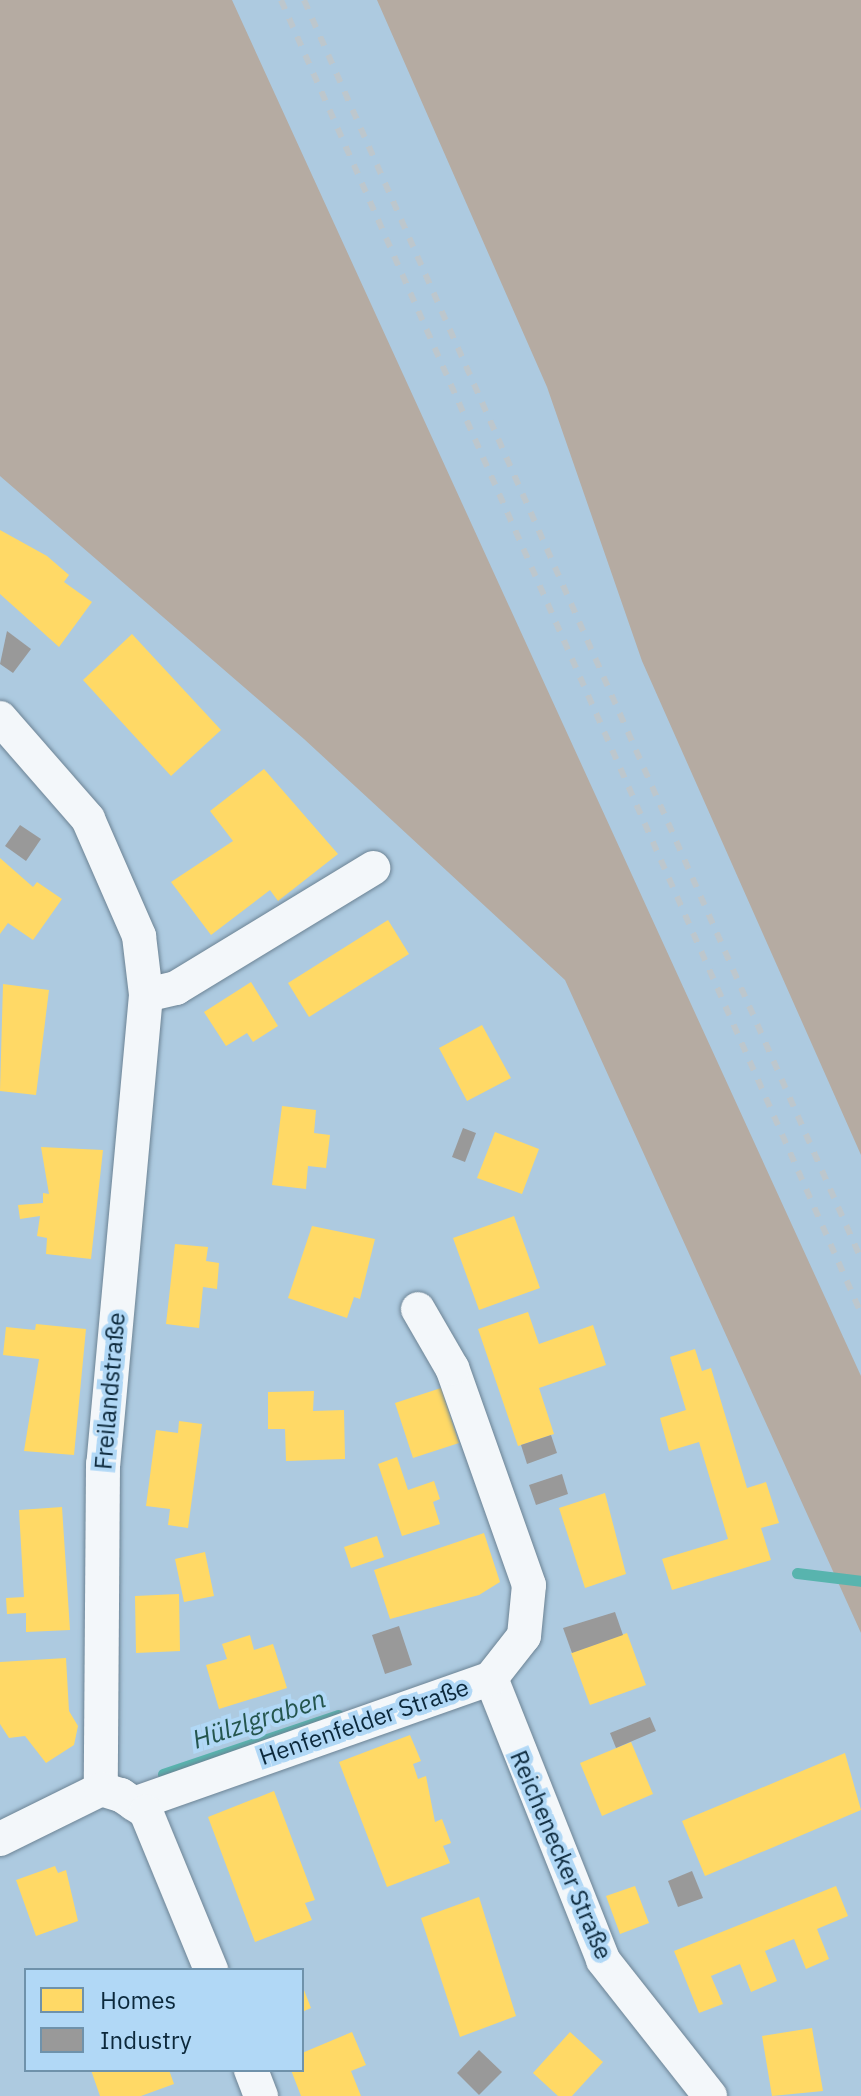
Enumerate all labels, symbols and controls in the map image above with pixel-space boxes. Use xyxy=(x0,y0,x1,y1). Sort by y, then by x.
street label: Freilandstraße xyxy=(89,1311,131,1471)
street label: Henfenfelder Straße xyxy=(255,1673,473,1771)
water label: Hülzlgraben xyxy=(188,1683,330,1755)
street label: Reichenecker Straße xyxy=(504,1746,618,1964)
legend xyxy=(24,1968,304,2072)
text: Homes xyxy=(100,1984,176,2016)
text: Industry xyxy=(100,2024,192,2056)

